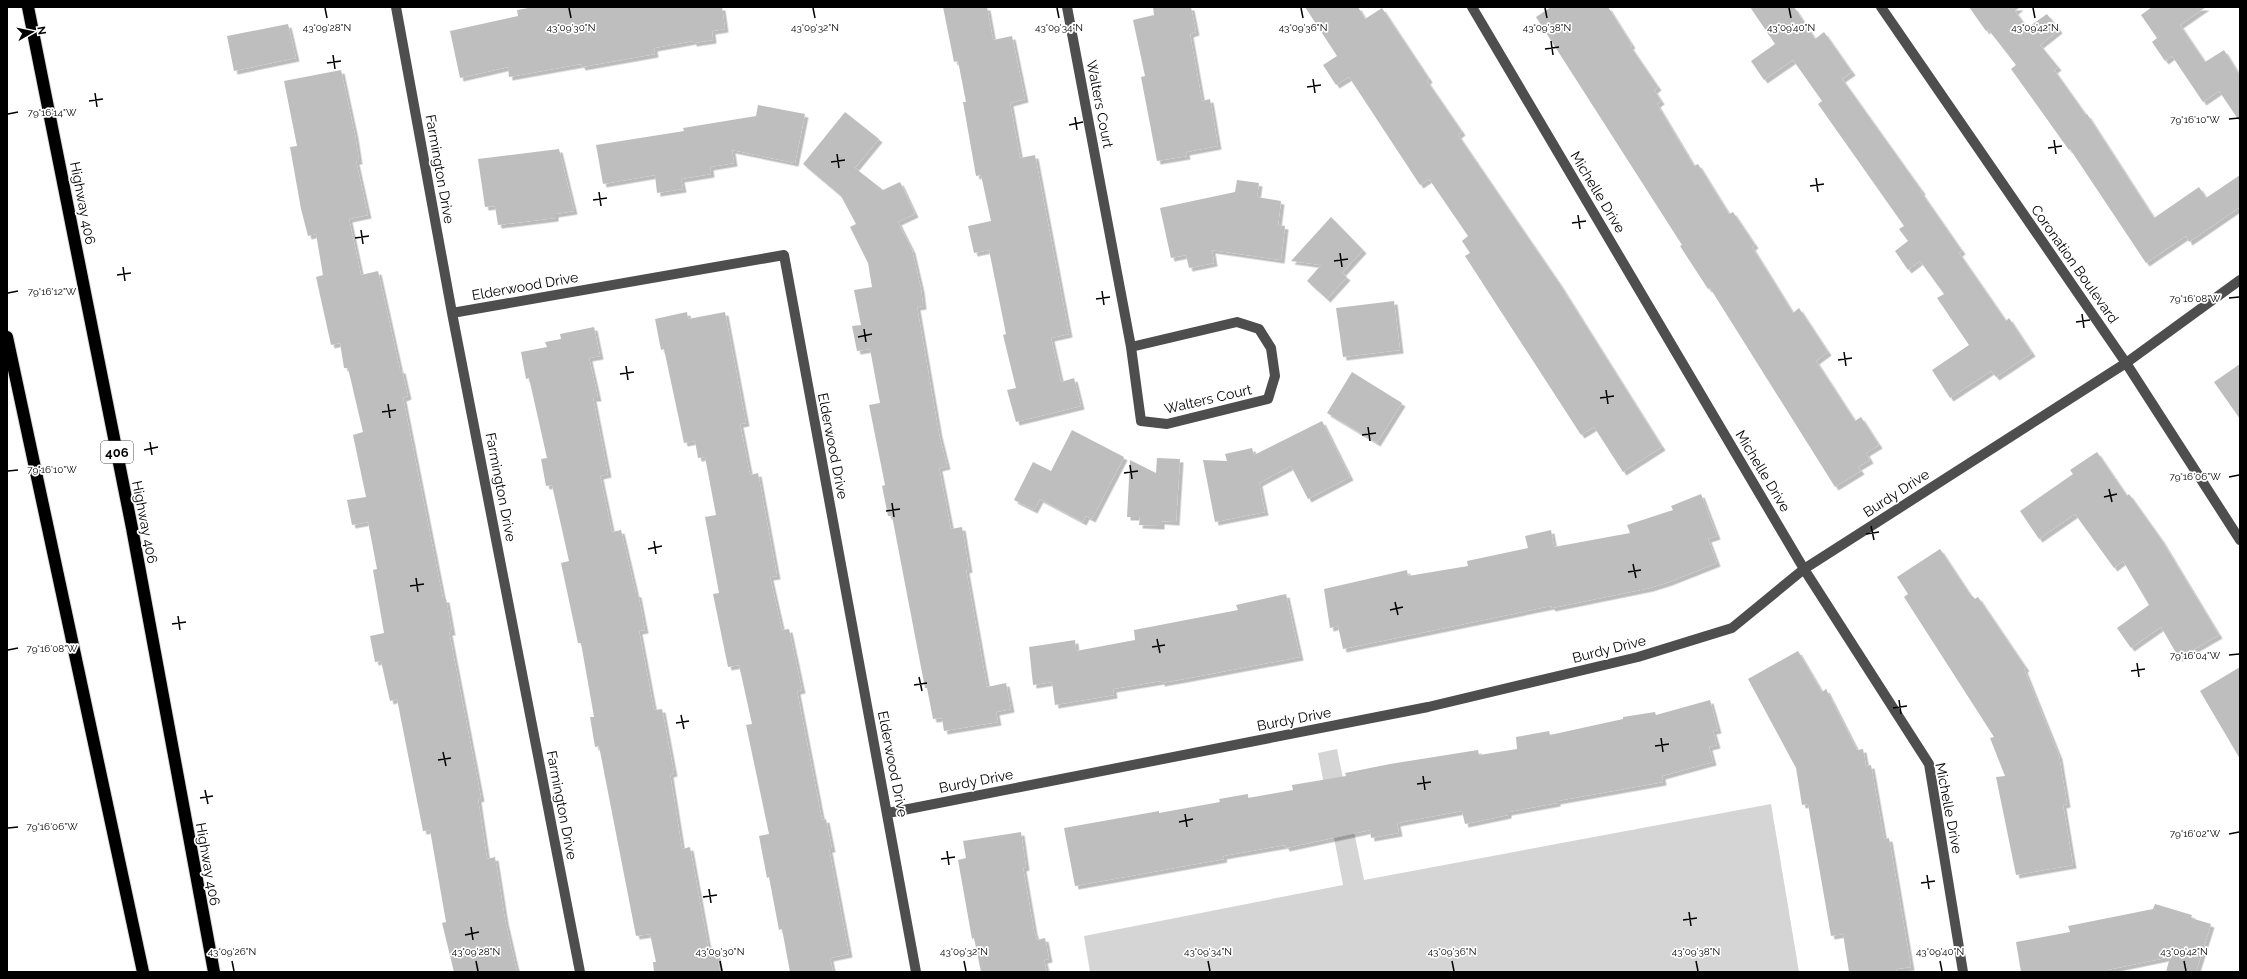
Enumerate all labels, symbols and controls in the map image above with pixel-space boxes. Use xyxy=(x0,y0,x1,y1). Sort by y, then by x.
north arrow xyxy=(12,12,52,52)
text: 43°09'28"N xyxy=(303,22,351,33)
text: 43°09'30"N xyxy=(547,22,595,33)
text: 43°09'32"N xyxy=(791,22,839,33)
text: 43°09'34"N xyxy=(1035,22,1083,33)
text: 43°09'36"N xyxy=(1279,22,1327,33)
text: 43°09'38"N xyxy=(1523,22,1571,33)
text: 43°09'40"N xyxy=(1767,22,1815,33)
text: 43°09'42"N xyxy=(2011,22,2059,33)
text: N xyxy=(34,25,48,36)
street label: Walters Court xyxy=(1084,59,1116,150)
text: 79°16'14"W xyxy=(28,107,77,118)
street label: Farmington Drive xyxy=(423,113,457,225)
text: 79°16'10"W xyxy=(2170,114,2220,125)
street label: Michelle Drive xyxy=(1567,148,1629,236)
street label: Highway 406 xyxy=(67,160,99,246)
street label: Coronation Boulevard xyxy=(2028,202,2122,326)
street label: Elderwood Drive xyxy=(471,269,579,303)
text: 79°16'12"W xyxy=(28,286,77,297)
text: 79°16'08"W xyxy=(2169,293,2221,304)
street label: Walters Court xyxy=(1163,381,1254,417)
street label: Elderwood Drive xyxy=(815,392,851,500)
street label: Michelle Drive xyxy=(1732,427,1794,515)
street label: Farmington Drive xyxy=(483,431,519,543)
road number: 406 xyxy=(101,441,133,463)
text: 79°16'10"W xyxy=(27,464,77,475)
street label: Burdy Drive xyxy=(1860,466,1932,520)
text: 79°16'06"W xyxy=(2169,471,2221,482)
street label: Highway 406 xyxy=(129,479,161,565)
street label: Burdy Drive xyxy=(1571,632,1647,666)
text: 79°16'08"W xyxy=(26,643,78,654)
text: 79°16'04"W xyxy=(2170,650,2221,661)
street label: Burdy Drive xyxy=(1256,704,1332,734)
street label: Elderwood Drive xyxy=(875,710,911,818)
street label: Farmington Drive xyxy=(544,749,580,861)
street label: Michelle Drive xyxy=(1932,761,1966,855)
street label: Burdy Drive xyxy=(938,766,1014,796)
text: 79°16'06"W xyxy=(26,821,78,832)
street label: Highway 406 xyxy=(193,821,223,907)
text: 79°16'02"W xyxy=(2170,828,2221,839)
text: 43°09'26"N xyxy=(208,946,256,957)
text: 43°09'28"N xyxy=(452,946,500,957)
text: 43°09'30"N xyxy=(696,946,744,957)
text: 43°09'32"N xyxy=(940,946,988,957)
text: 43°09'34"N xyxy=(1184,946,1232,957)
text: 43°09'36"N xyxy=(1428,946,1476,957)
text: 43°09'38"N xyxy=(1672,946,1720,957)
text: 43°09'40"N xyxy=(1916,946,1964,957)
text: 43°09'42"N xyxy=(2160,946,2208,957)

